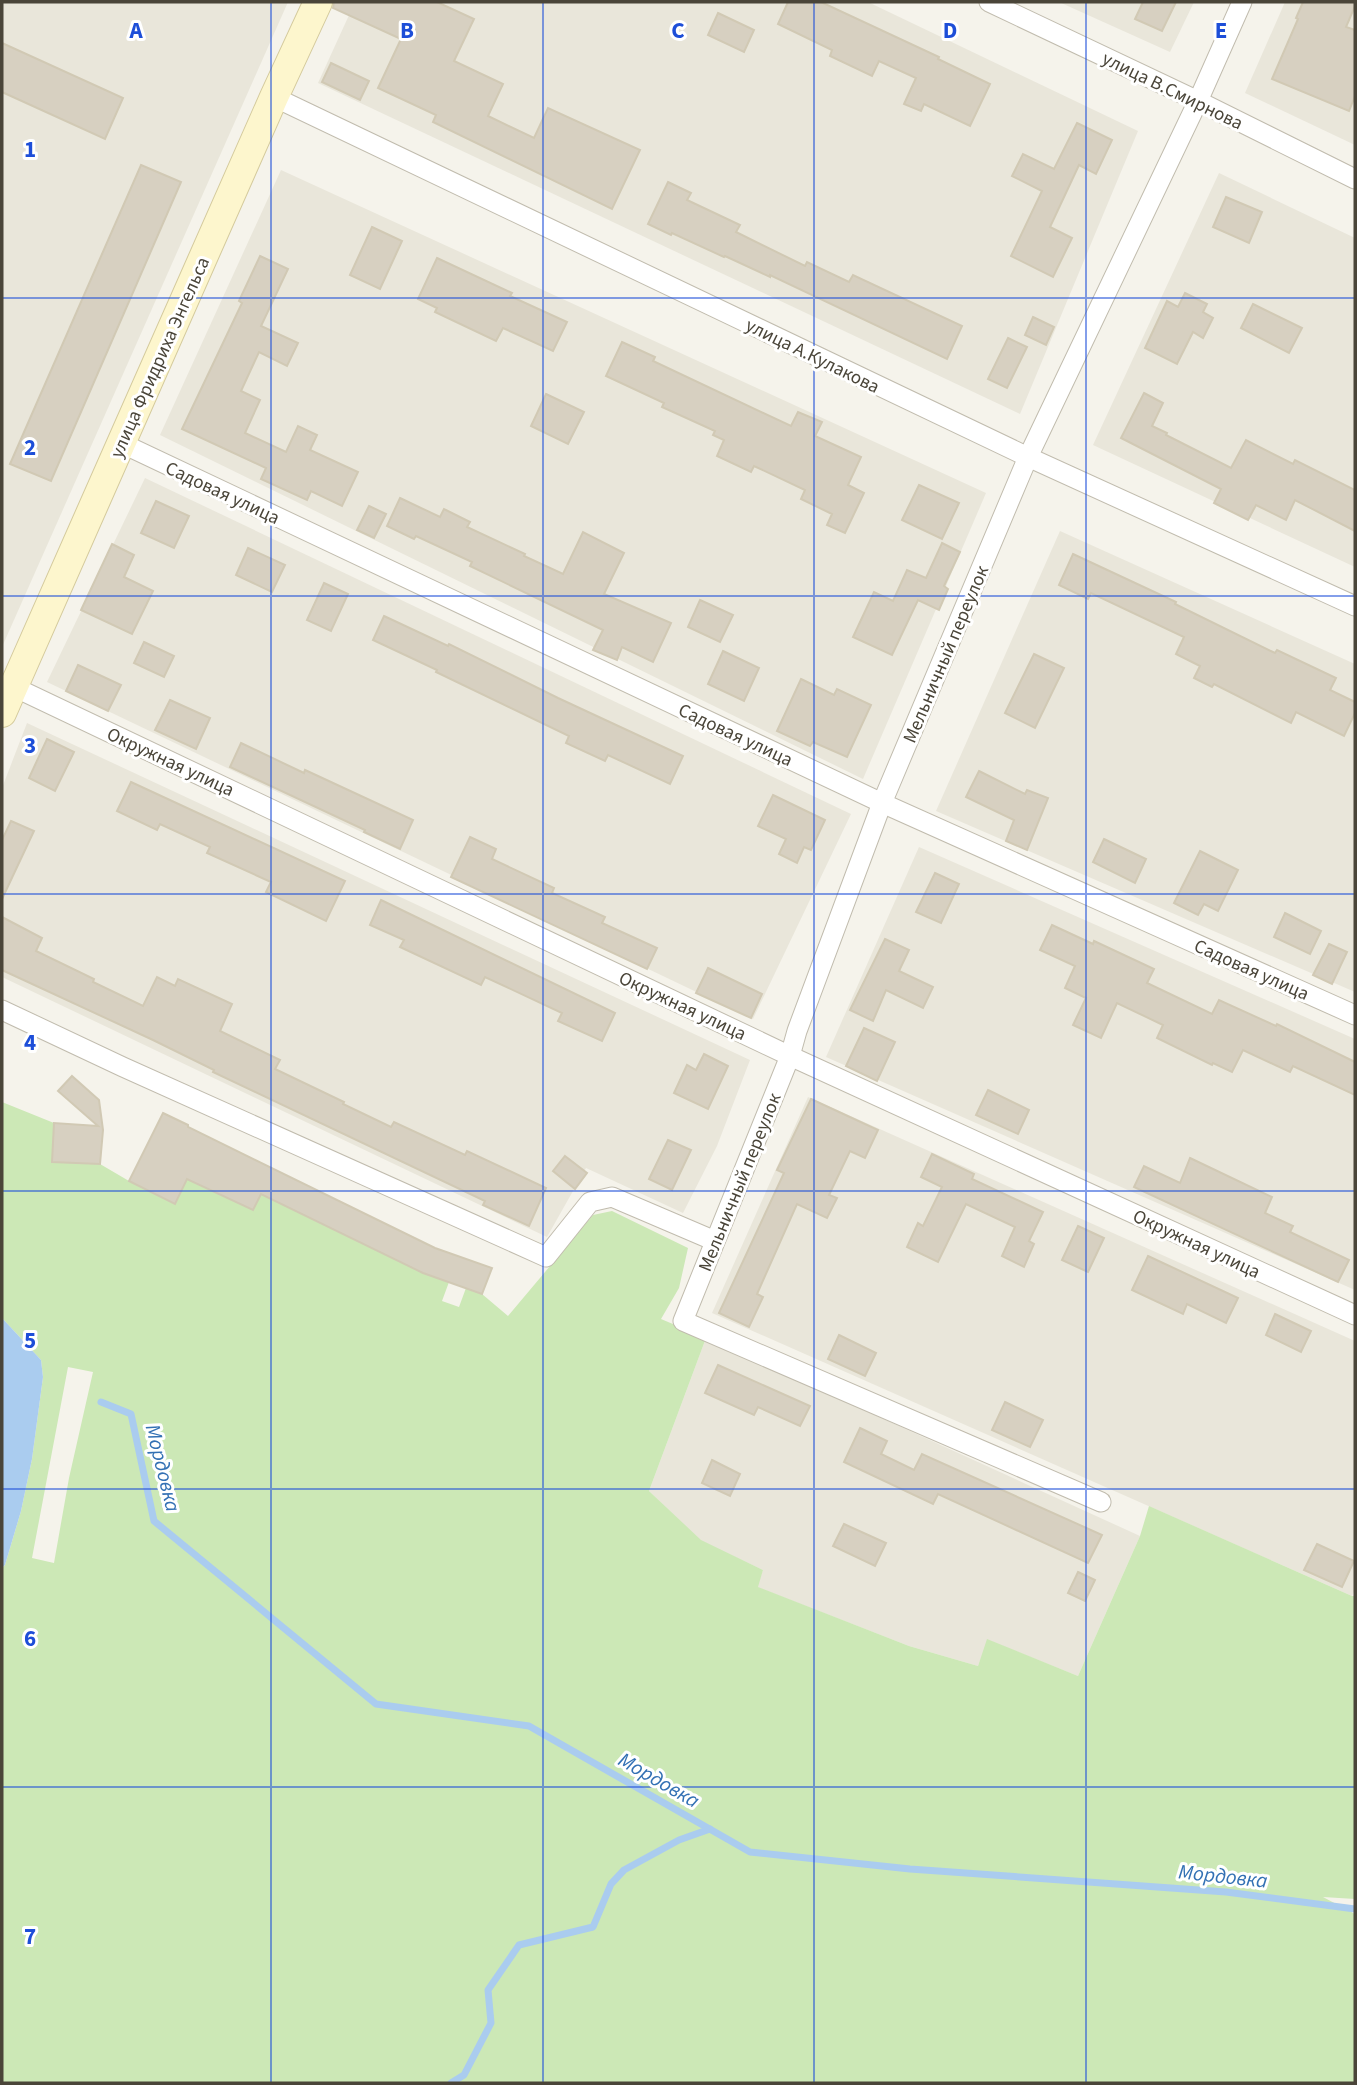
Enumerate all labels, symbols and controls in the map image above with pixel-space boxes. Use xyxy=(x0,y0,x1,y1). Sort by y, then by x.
text: A xyxy=(128,14,143,47)
text: B xyxy=(400,14,414,47)
text: C xyxy=(671,14,685,47)
text: D xyxy=(943,14,957,47)
text: E xyxy=(1215,14,1227,47)
street label: улица В.Смирнова xyxy=(1097,45,1247,137)
text: 1 xyxy=(24,133,36,166)
street label: улица Фридриха Энгельса xyxy=(104,253,217,462)
street label: улица А.Кулакова xyxy=(741,312,884,401)
text: 2 xyxy=(24,431,36,464)
street label: Садовая улица xyxy=(161,455,284,532)
street label: Мельничный переулок xyxy=(897,561,996,747)
street label: Садовая улица xyxy=(674,697,797,774)
street label: Окружная улица xyxy=(102,721,239,804)
text: 3 xyxy=(24,729,36,762)
street label: Садовая улица xyxy=(1190,933,1313,1008)
street label: Окружная улица xyxy=(614,965,751,1048)
text: 4 xyxy=(24,1026,36,1059)
street label: Мельничный переулок xyxy=(692,1089,789,1276)
street label: Окружная улица xyxy=(1128,1203,1265,1286)
text: 5 xyxy=(24,1324,36,1357)
water label: Мордовка xyxy=(138,1421,188,1515)
text: 6 xyxy=(24,1622,36,1655)
water label: Мордовка xyxy=(613,1745,705,1815)
water label: Мордовка xyxy=(1177,1856,1269,1896)
text: 7 xyxy=(24,1920,36,1953)

